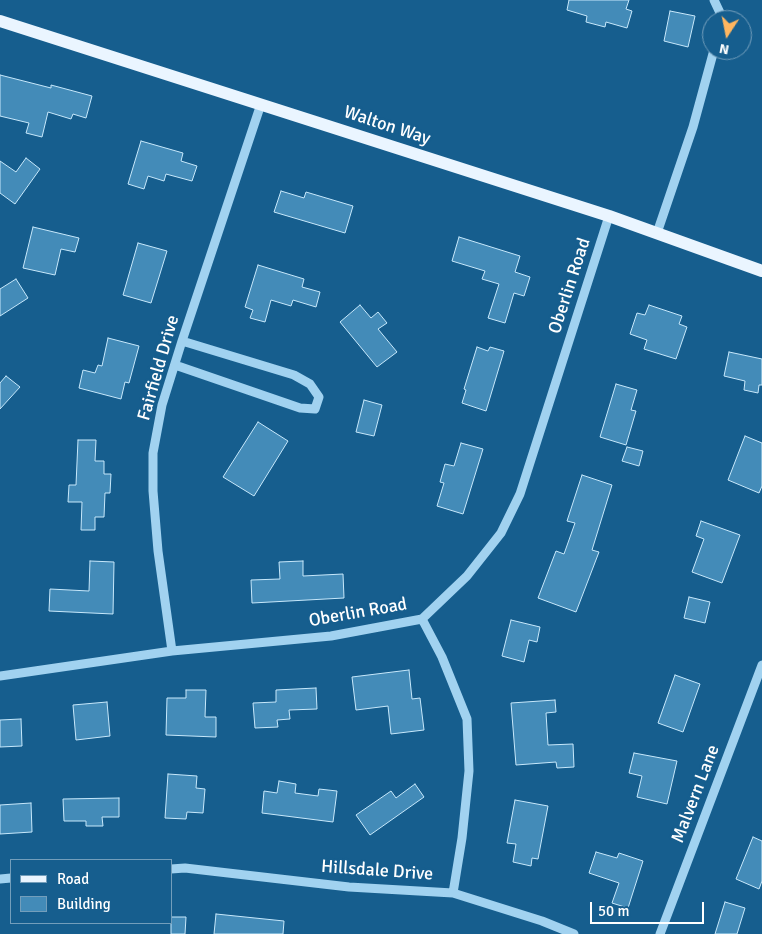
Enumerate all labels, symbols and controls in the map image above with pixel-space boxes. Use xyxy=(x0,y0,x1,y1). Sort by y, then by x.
north arrow xyxy=(702,10,752,60)
text: N xyxy=(718,40,731,59)
street label: Walton Way xyxy=(341,102,433,150)
street label: Oberlin Road xyxy=(544,235,596,337)
street label: Fairfield Drive xyxy=(134,313,184,423)
street label: Oberlin Road xyxy=(307,594,409,632)
street label: Malvern Lane xyxy=(667,742,725,846)
street label: Hillsdale Drive xyxy=(320,856,434,886)
legend xyxy=(10,859,172,924)
text: Road xyxy=(57,870,89,888)
scale bar xyxy=(592,892,706,924)
text: Building xyxy=(57,895,111,913)
text: 50 m xyxy=(598,902,629,920)

